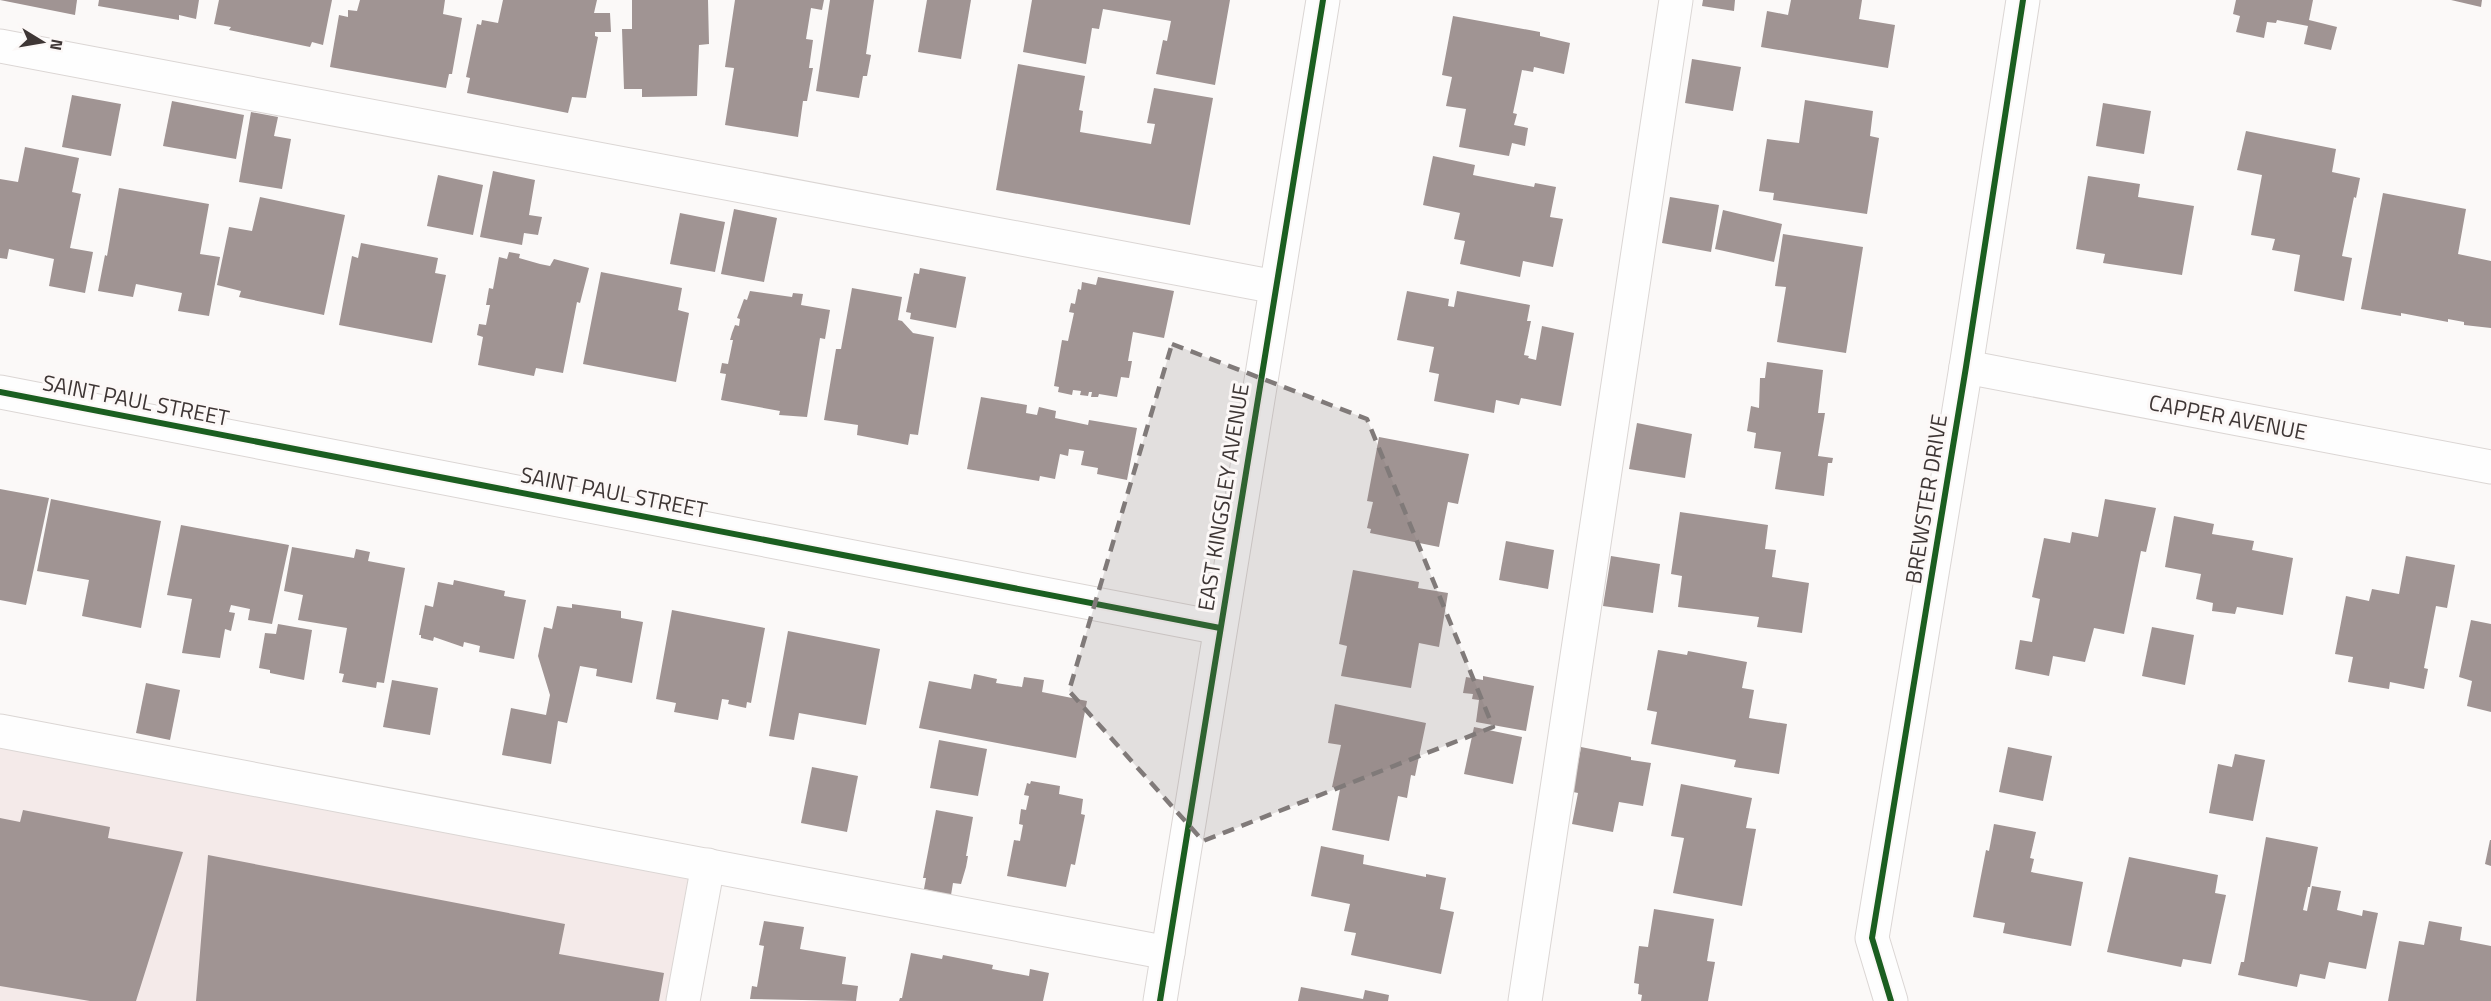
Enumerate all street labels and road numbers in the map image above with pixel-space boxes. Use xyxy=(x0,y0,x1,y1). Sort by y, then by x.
street label: SAINT PAUL STREET xyxy=(40,365,233,435)
street label: EAST KINGSLEY AVENUE xyxy=(1188,381,1258,613)
street label: CAPPER AVENUE xyxy=(2146,385,2310,449)
street label: BREWSTER DRIVE xyxy=(1896,412,1956,586)
street label: SAINT PAUL STREET xyxy=(518,457,711,527)

